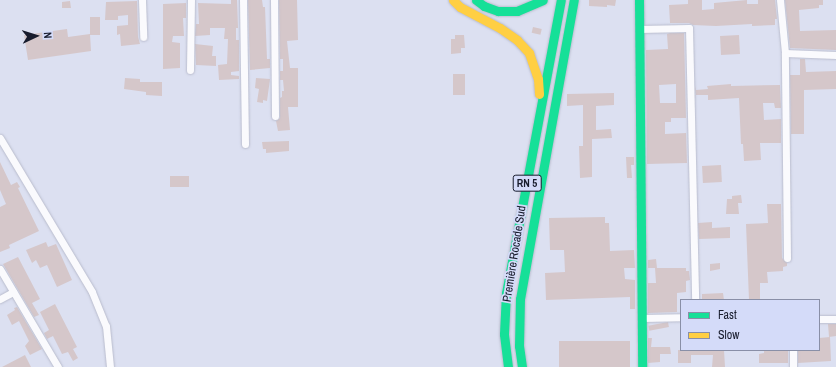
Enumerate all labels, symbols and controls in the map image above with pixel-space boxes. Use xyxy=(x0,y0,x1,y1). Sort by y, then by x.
north arrow xyxy=(16,16,56,56)
text: N xyxy=(41,31,55,39)
road number: RN 5 xyxy=(512,174,542,192)
street label: Première Rocade Sud xyxy=(500,205,530,303)
legend xyxy=(680,299,820,351)
text: Fast xyxy=(718,307,737,323)
text: Slow xyxy=(718,327,739,343)

